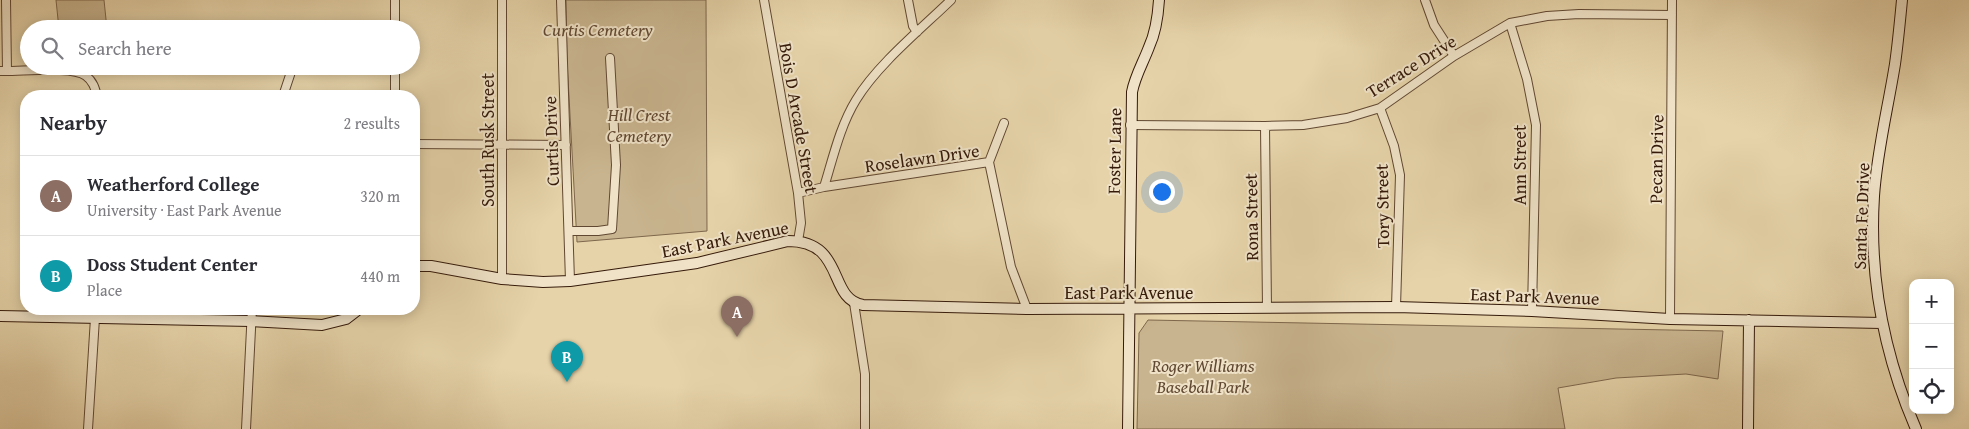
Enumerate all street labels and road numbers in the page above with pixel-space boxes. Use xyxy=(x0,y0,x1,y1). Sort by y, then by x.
street label: Terrace Drive xyxy=(1361,28,1461,104)
street label: Bois D Arcade Street xyxy=(772,41,826,196)
street label: South Rusk Street xyxy=(474,72,501,207)
street label: Curtis Drive xyxy=(536,96,566,186)
street label: Foster Lane xyxy=(1100,108,1128,194)
street label: Pecan Drive xyxy=(1642,114,1670,204)
street label: Ann Street xyxy=(1506,124,1533,205)
street label: Roselawn Drive xyxy=(863,137,981,179)
street label: Santa Fe Drive xyxy=(1846,162,1876,270)
street label: Tory Street xyxy=(1368,163,1396,248)
street label: Rona Street xyxy=(1237,172,1265,261)
street label: East Park Avenue xyxy=(659,213,791,265)
street label: East Park Avenue xyxy=(1064,279,1194,306)
street label: East Park Avenue xyxy=(1470,280,1600,312)

